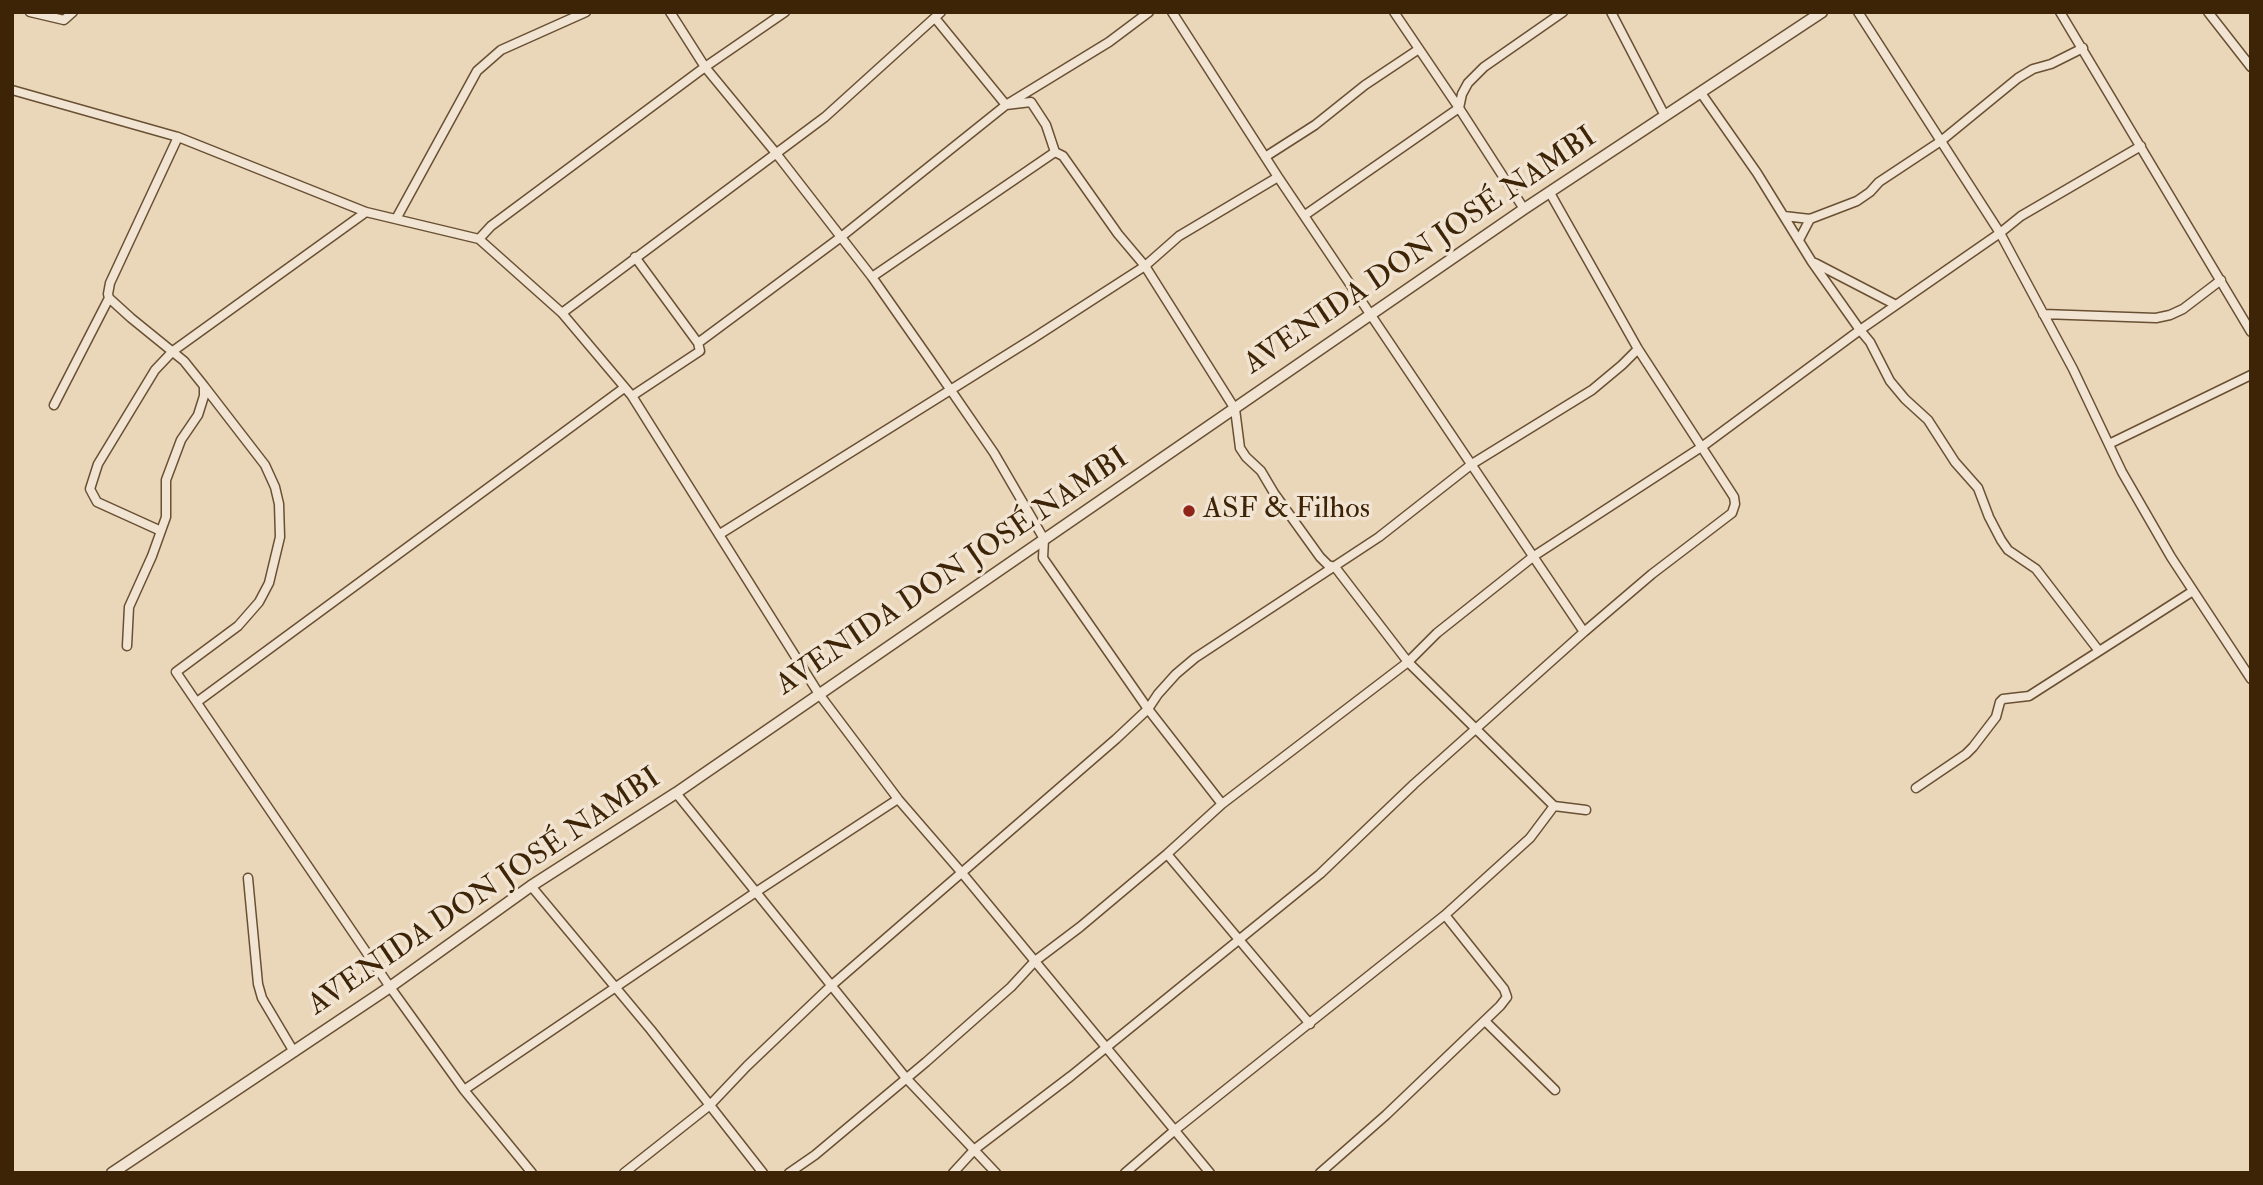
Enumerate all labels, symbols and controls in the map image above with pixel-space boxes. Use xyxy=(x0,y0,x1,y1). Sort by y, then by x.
street label: AVENIDA DON JOSÉ NAMBI xyxy=(1238,120,1604,384)
street label: AVENIDA DON JOSÉ NAMBI xyxy=(770,441,1136,705)
place label: ASF & Filhos xyxy=(1203,493,1370,529)
marker: ASF & Filhos xyxy=(1181,503,1197,519)
street label: AVENIDA DON JOSÉ NAMBI xyxy=(302,761,668,1025)

